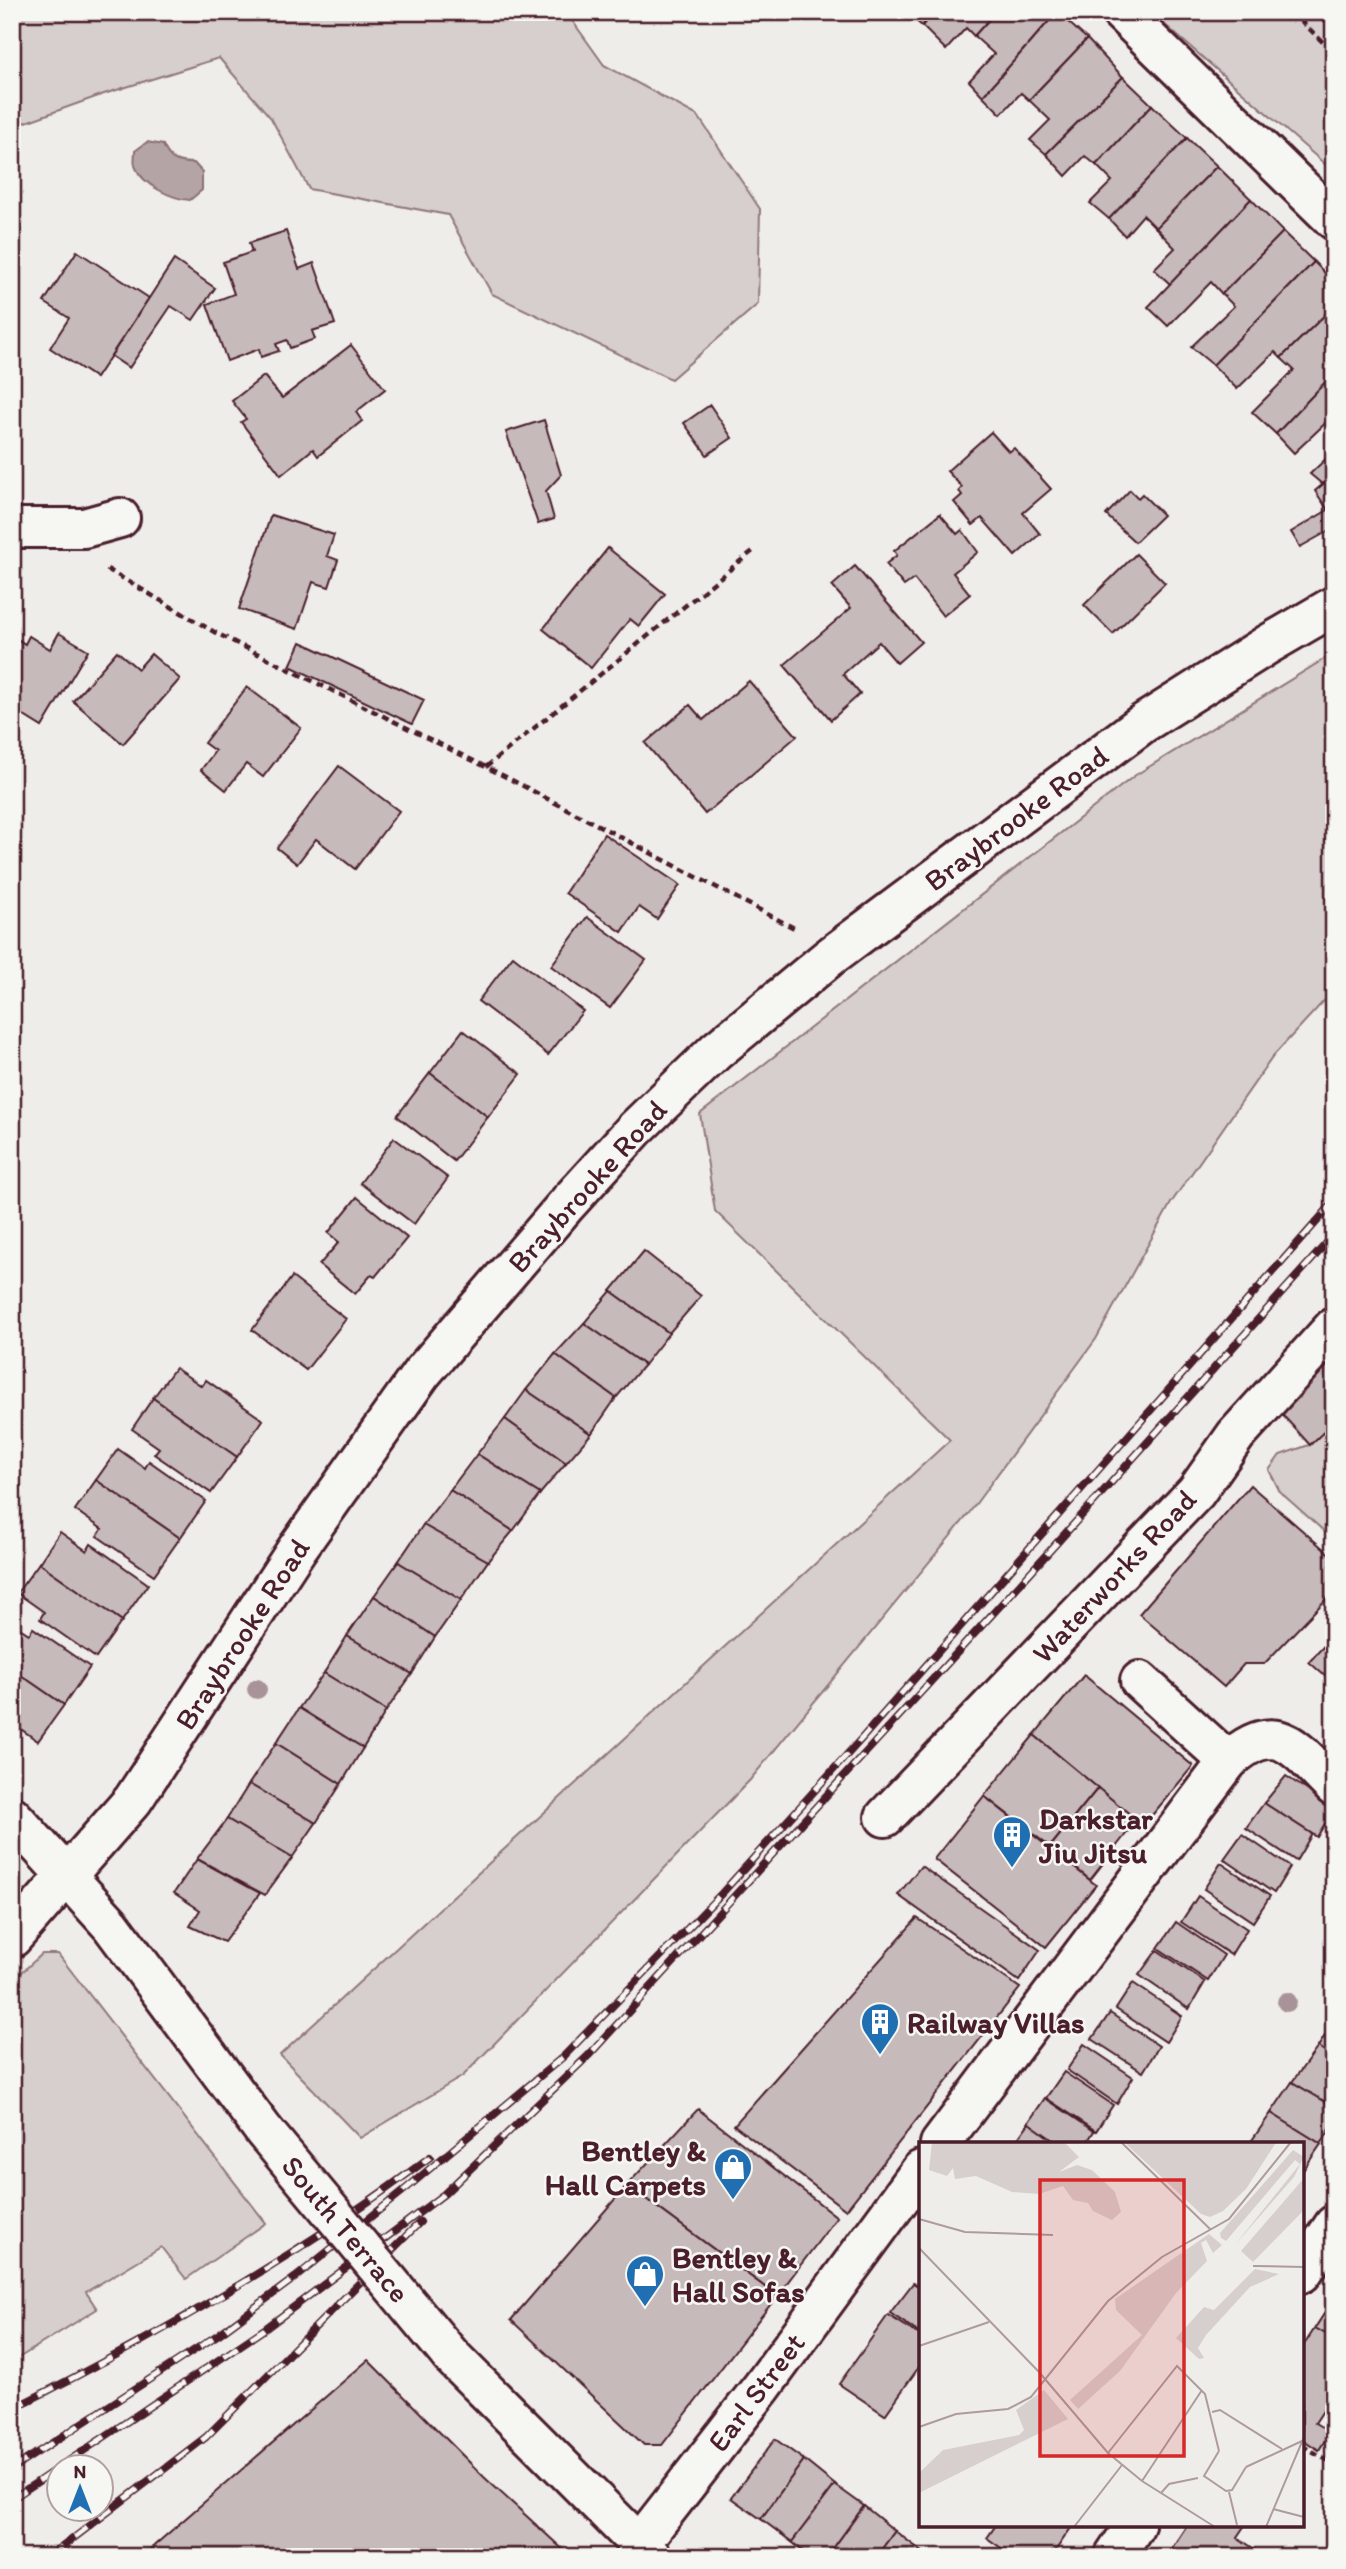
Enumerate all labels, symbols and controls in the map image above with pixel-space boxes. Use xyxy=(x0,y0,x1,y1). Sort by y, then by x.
street label: Braybrooke Road xyxy=(917,737,1115,899)
street label: Braybrooke Road xyxy=(499,1092,675,1280)
street label: Waterworks Road xyxy=(1024,1481,1204,1671)
street label: Braybrooke Road xyxy=(166,1531,318,1737)
place label: Darkstar Jiu Jitsu xyxy=(1038,1800,1153,1871)
building icon: Darkstar Jiu Jitsu xyxy=(991,1814,1033,1869)
building icon: Railway Villas xyxy=(859,2001,901,2056)
place label: Railway Villas xyxy=(907,2004,1084,2041)
place label: Bentley & Hall Carpets xyxy=(545,2132,707,2203)
inset map xyxy=(919,2142,1304,2527)
shop icon: Bentley & Hall Carpets xyxy=(712,2146,754,2201)
street label: South Terrace xyxy=(274,2148,418,2310)
place label: Bentley & Hall Sofas xyxy=(672,2239,805,2310)
shop icon: Bentley & Hall Sofas xyxy=(624,2253,666,2308)
street label: Earl Street xyxy=(699,2325,813,2459)
north arrow xyxy=(46,2454,116,2524)
text: N xyxy=(74,2460,86,2483)

